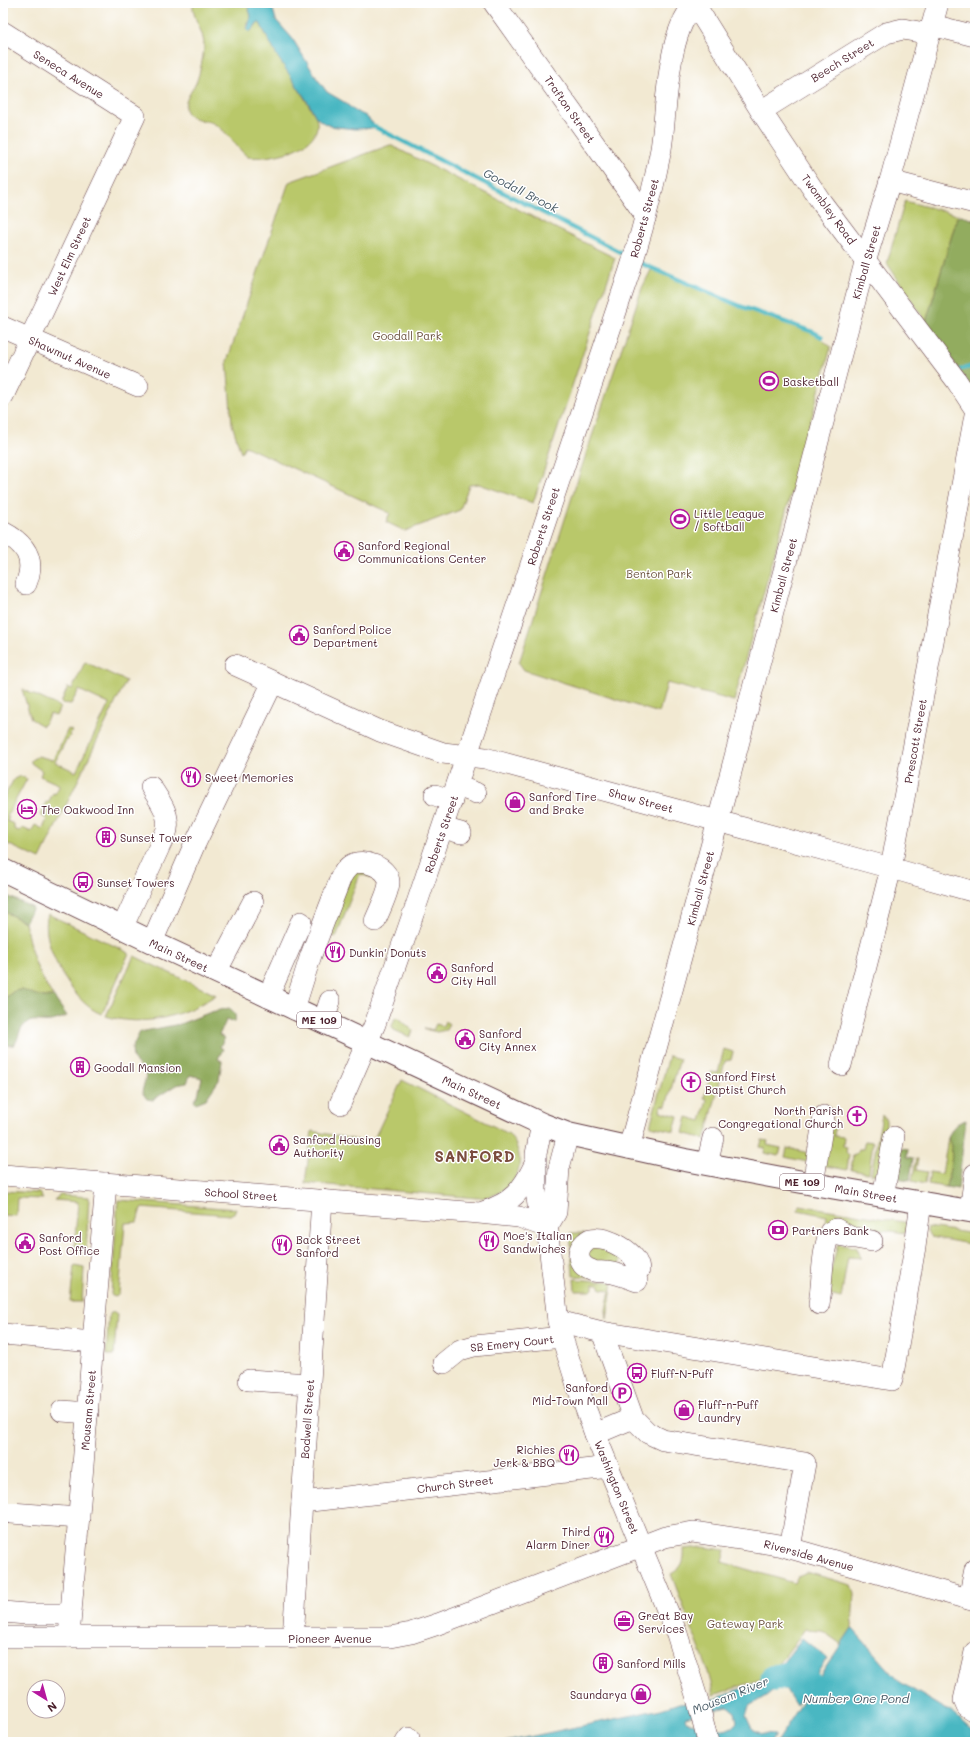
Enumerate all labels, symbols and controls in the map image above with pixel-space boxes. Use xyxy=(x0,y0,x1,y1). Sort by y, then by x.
street label: Beech Street xyxy=(808,35,876,85)
street label: Seneca Avenue xyxy=(31,46,107,102)
street label: Trafton Street xyxy=(541,72,599,146)
water label: Goodall Brook xyxy=(481,164,562,216)
street label: Twombley Road xyxy=(798,171,860,247)
street label: Roberts Street xyxy=(626,176,662,259)
street label: West Elm Street xyxy=(44,213,94,298)
street label: Kimball Street xyxy=(848,223,884,301)
park label: Goodall Park xyxy=(372,328,442,343)
street label: Shawmut Avenue xyxy=(26,332,114,382)
sports icon: Basketball xyxy=(758,370,780,392)
place label: Basketball xyxy=(783,374,839,389)
street label: Roberts Street xyxy=(523,485,563,567)
place label: Little League / Softball xyxy=(694,506,765,534)
sports icon: Little League / Softball xyxy=(669,508,691,530)
street label: Kimball Street xyxy=(766,536,800,614)
place label: Sanford Regional Communications Center xyxy=(358,538,486,566)
public building icon: Sanford Regional Communications Center xyxy=(333,540,355,562)
park label: Benton Park xyxy=(626,566,692,581)
place label: Sanford Police Department xyxy=(313,622,392,650)
public building icon: Sanford Police Department xyxy=(288,624,310,646)
street label: Prescott Street xyxy=(900,697,930,784)
restaurant icon: Sweet Memories xyxy=(180,766,202,788)
place label: Sweet Memories xyxy=(205,770,294,785)
street label: Shaw Street xyxy=(607,784,675,816)
place label: Sanford Tire and Brake xyxy=(529,789,597,817)
shop icon: Sanford Tire and Brake xyxy=(504,791,526,813)
street label: Roberts Street xyxy=(421,793,461,875)
hotel icon: The Oakwood Inn xyxy=(16,798,38,820)
place label: The Oakwood Inn xyxy=(41,802,134,817)
building icon: Sunset Tower xyxy=(95,826,117,848)
place label: Sunset Tower xyxy=(120,830,192,845)
street label: Kimball Street xyxy=(683,849,717,927)
bus stop icon: Sunset Towers xyxy=(72,871,94,893)
place label: Sunset Towers xyxy=(97,875,175,890)
street label: Main Street xyxy=(147,935,211,975)
restaurant icon: Dunkin' Donuts xyxy=(324,941,346,963)
place label: Dunkin' Donuts xyxy=(349,945,426,960)
place label: Sanford City Hall xyxy=(451,960,497,988)
public building icon: Sanford City Hall xyxy=(426,962,448,984)
road number: ME 109 xyxy=(297,1012,341,1028)
place label: Sanford City Annex xyxy=(479,1026,537,1054)
public building icon: Sanford City Annex xyxy=(454,1028,476,1050)
building icon: Goodall Mansion xyxy=(69,1056,91,1078)
place label: Goodall Mansion xyxy=(94,1060,181,1075)
place label: Sanford First Baptist Church xyxy=(705,1069,786,1097)
church icon: Sanford First Baptist Church xyxy=(680,1071,702,1093)
street label: Main Street xyxy=(440,1072,504,1112)
place label: North Parish Congregational Church xyxy=(718,1103,843,1131)
church icon: North Parish Congregational Church xyxy=(846,1105,868,1127)
place label: Sanford Housing Authority xyxy=(293,1132,381,1160)
public building icon: Sanford Housing Authority xyxy=(268,1134,290,1156)
district label: SANFORD xyxy=(434,1146,516,1166)
road number: ME 109 xyxy=(780,1174,824,1190)
street label: Main Street xyxy=(833,1180,899,1206)
street label: School Street xyxy=(204,1184,278,1204)
bank icon: Partners Bank xyxy=(767,1219,789,1241)
place label: Partners Bank xyxy=(792,1223,869,1238)
place label: Moe's Italian Sandwiches xyxy=(503,1228,572,1256)
place label: Sanford Post Office xyxy=(39,1230,100,1258)
restaurant icon: Moe's Italian Sandwiches xyxy=(478,1230,500,1252)
public building icon: Sanford Post Office xyxy=(14,1232,36,1254)
place label: Back Street Sanford xyxy=(296,1232,361,1260)
restaurant icon: Back Street Sanford xyxy=(271,1234,293,1256)
street label: SB Emery Court xyxy=(469,1331,555,1355)
bus stop icon: Fluff-N-Puff xyxy=(626,1362,648,1384)
place label: Fluff-N-Puff xyxy=(651,1366,714,1381)
street label: Mousam Street xyxy=(77,1369,99,1451)
street label: Bodwell Street xyxy=(297,1379,317,1459)
place label: Sanford Mid-Town Mall xyxy=(532,1380,608,1408)
parking icon: Sanford Mid-Town Mall xyxy=(611,1382,633,1404)
place label: Fluff-n-Puff Laundry xyxy=(698,1397,759,1425)
shop icon: Fluff-n-Puff Laundry xyxy=(673,1399,695,1421)
street label: Washington Street xyxy=(591,1438,643,1536)
place label: Richies Jerk & BBQ xyxy=(494,1442,555,1470)
restaurant icon: Richies Jerk & BBQ xyxy=(558,1444,580,1466)
street label: Church Street xyxy=(416,1472,494,1496)
place label: Third Alarm Diner xyxy=(526,1524,590,1552)
restaurant icon: Third Alarm Diner xyxy=(593,1526,615,1548)
street label: Riverside Avenue xyxy=(762,1536,856,1574)
place label: Great Bay Services xyxy=(638,1608,693,1636)
office icon: Great Bay Services xyxy=(613,1610,635,1632)
park label: Gateway Park xyxy=(707,1616,783,1631)
street label: Pioneer Avenue xyxy=(288,1631,372,1646)
building icon: Sanford Mills xyxy=(592,1652,614,1674)
place label: Sanford Mills xyxy=(617,1656,686,1671)
water label: Mousam River xyxy=(689,1672,771,1718)
north arrow xyxy=(26,1679,66,1719)
shop icon: Saundarya xyxy=(630,1683,652,1705)
place label: Saundarya xyxy=(570,1687,627,1702)
water label: Number One Pond xyxy=(803,1690,910,1706)
text: N xyxy=(44,1699,60,1716)

